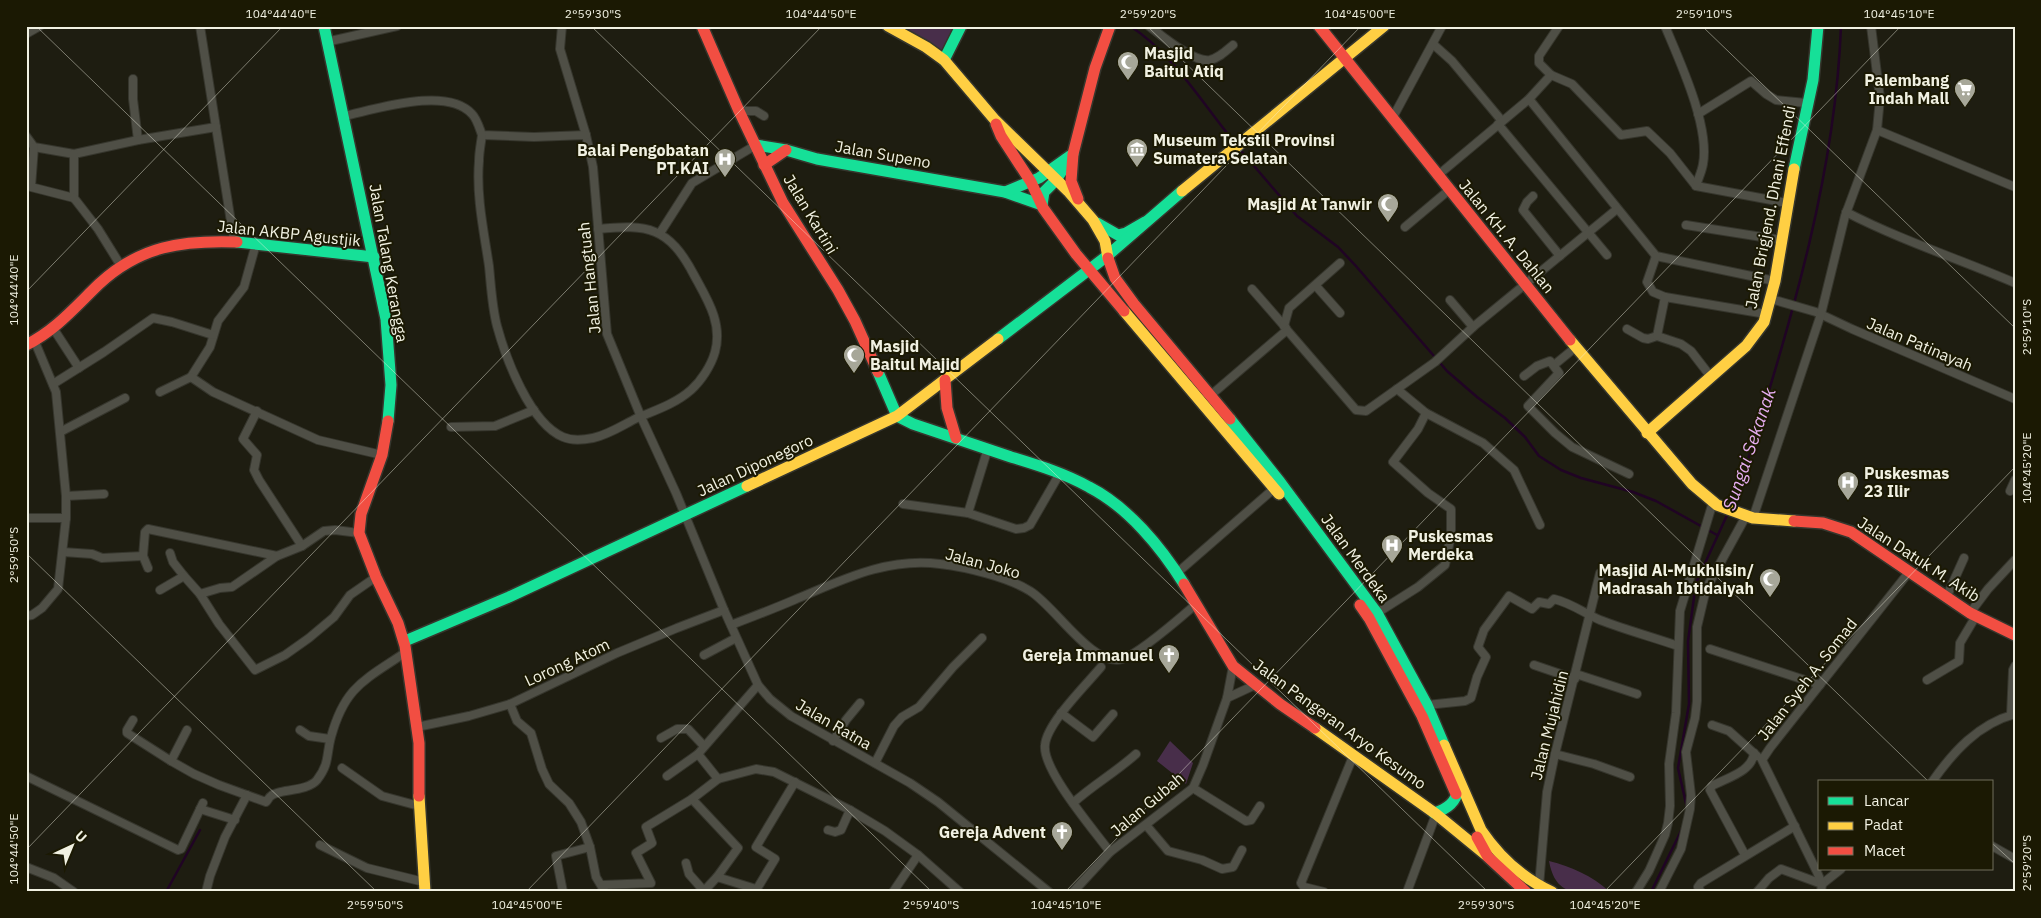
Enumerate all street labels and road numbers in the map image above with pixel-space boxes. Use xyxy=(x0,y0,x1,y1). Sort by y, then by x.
street label: Jalan Brigjend. Dhani Effendi xyxy=(1740,104,1800,310)
street label: Jalan Supeno xyxy=(834,136,933,172)
street label: Jalan Kartini xyxy=(779,170,843,258)
street label: Jalan KH. A. Dahlan xyxy=(1455,175,1559,297)
street label: Jalan Talang Kerangga xyxy=(365,182,413,344)
street label: Jalan AKBP Agustjik xyxy=(216,216,362,251)
street label: Jalan Hangtuah xyxy=(573,221,605,335)
street label: Jalan Patinayah xyxy=(1864,313,1976,375)
street label: Jalan Diponegoro xyxy=(694,429,816,501)
street label: Jalan Merdeka xyxy=(1317,510,1395,607)
street label: Jalan Datuk M. Akib xyxy=(1854,512,1984,606)
street label: Jalan Joko xyxy=(943,543,1023,583)
street label: Jalan Syeh A. Somad xyxy=(1753,614,1861,744)
street label: Lorong Atom xyxy=(521,634,613,690)
street label: Jalan Pangeran Aryo Kesumo xyxy=(1249,654,1431,794)
street label: Jalan Mujahidin xyxy=(1526,668,1572,782)
street label: Jalan Ratna xyxy=(792,694,876,754)
street label: Jalan Gubah xyxy=(1106,768,1188,840)

